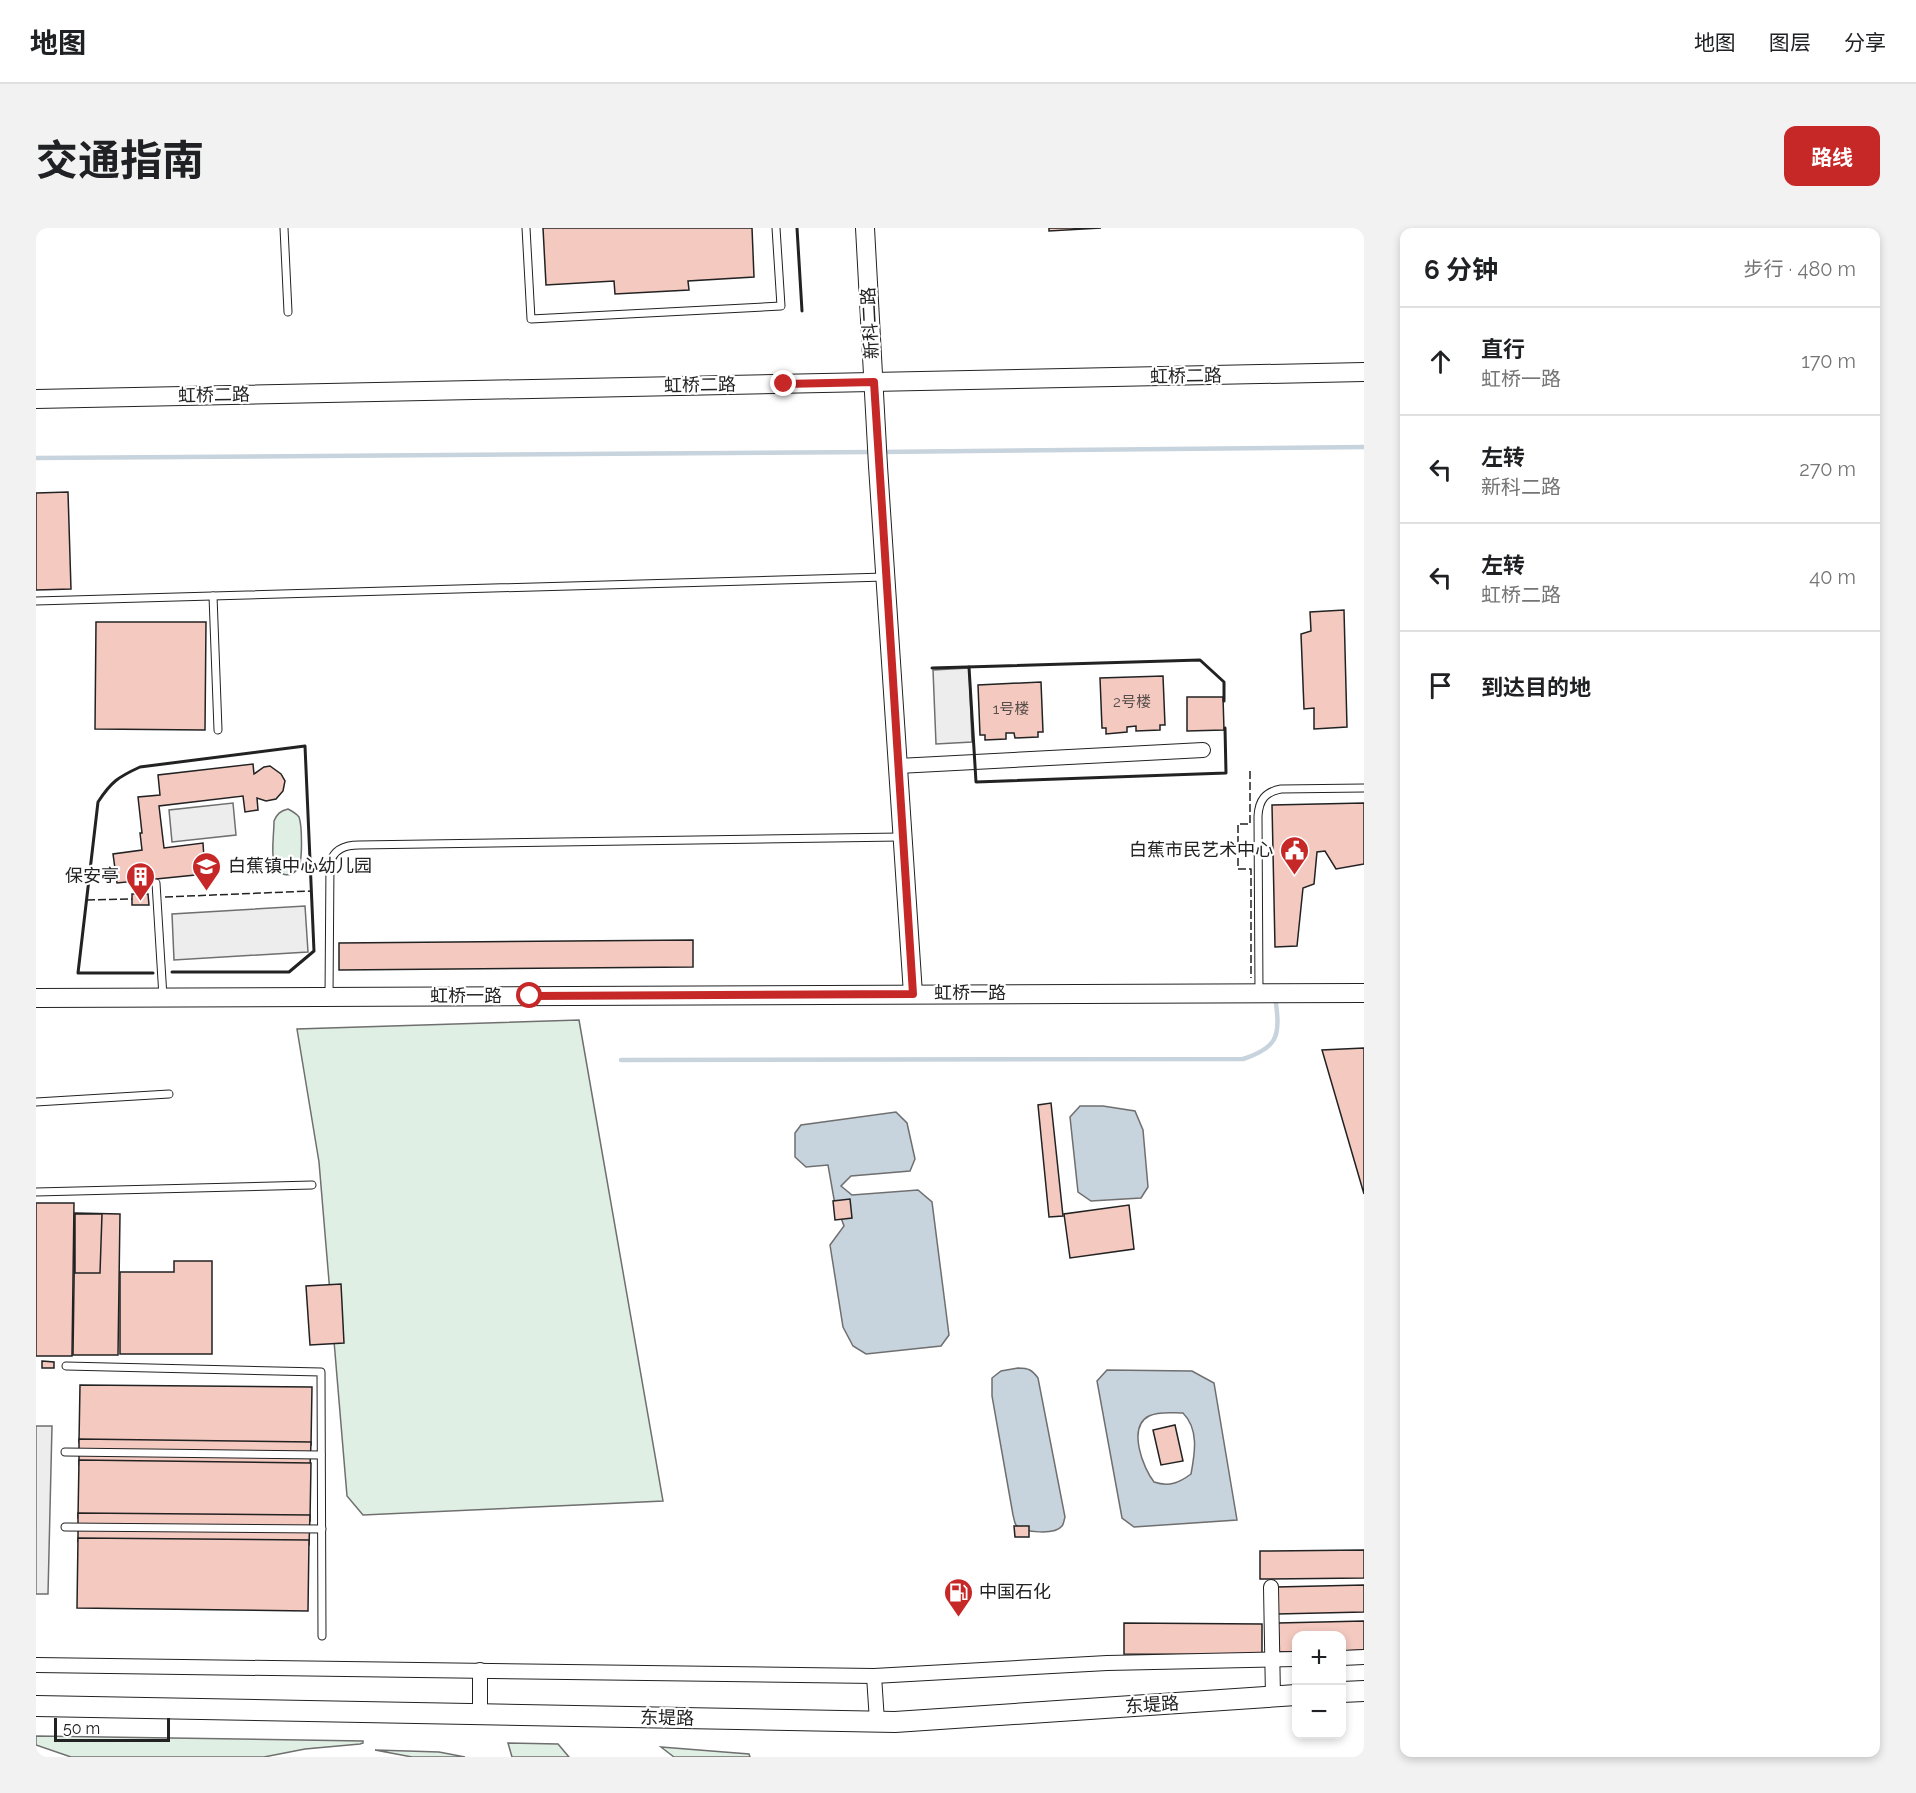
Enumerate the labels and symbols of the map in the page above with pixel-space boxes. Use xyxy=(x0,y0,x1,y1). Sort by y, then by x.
street label: 新科二路 xyxy=(857,287,882,360)
street label: 虹桥二路 xyxy=(1150,364,1222,387)
route end xyxy=(770,370,796,396)
street label: 虹桥二路 xyxy=(664,373,736,396)
street label: 虹桥二路 xyxy=(178,383,250,406)
house number: 2号楼 xyxy=(1113,693,1151,711)
house number: 1号楼 xyxy=(993,700,1029,718)
public building icon: 白蕉市民艺术中心 xyxy=(1278,834,1310,876)
place label: 白蕉市民艺术中心 xyxy=(1129,839,1273,860)
school or university icon: 白蕉镇中心幼儿园 xyxy=(191,850,223,892)
place label: 白蕉镇中心幼儿园 xyxy=(228,855,372,876)
building icon: 保安亭 xyxy=(124,860,156,902)
place label: 保安亭 xyxy=(65,865,119,886)
route start xyxy=(516,982,542,1008)
street label: 虹桥一路 xyxy=(934,982,1006,1003)
street label: 虹桥一路 xyxy=(430,985,502,1006)
fuel station icon: 中国石化 xyxy=(942,1576,974,1618)
place label: 中国石化 xyxy=(979,1581,1051,1602)
street label: 东堤路 xyxy=(1124,1692,1180,1717)
street label: 东堤路 xyxy=(640,1707,694,1728)
scale bar xyxy=(54,1715,170,1742)

